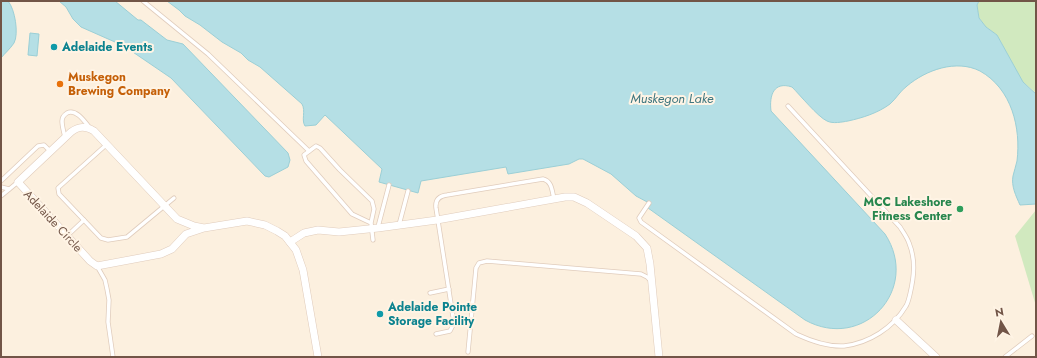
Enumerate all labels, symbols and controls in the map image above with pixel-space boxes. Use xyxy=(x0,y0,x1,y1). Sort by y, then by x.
place label: Adelaide Events xyxy=(61,38,153,56)
marker: Adelaide Events xyxy=(49,42,59,52)
place label: Muskegon Brewing Company xyxy=(68,68,171,100)
marker: Muskegon Brewing Company xyxy=(55,79,65,89)
water label: Muskegon Lake xyxy=(630,89,714,108)
street label: Adelaide Circle xyxy=(19,186,87,256)
place label: MCC Lakeshore Fitness Center xyxy=(863,193,952,225)
marker: MCC Lakeshore Fitness Center xyxy=(955,204,965,214)
place label: Adelaide Pointe Storage Facility xyxy=(387,298,477,330)
north arrow xyxy=(981,302,1021,342)
text: N xyxy=(994,304,1005,321)
marker: Adelaide Pointe Storage Facility xyxy=(375,309,385,319)

